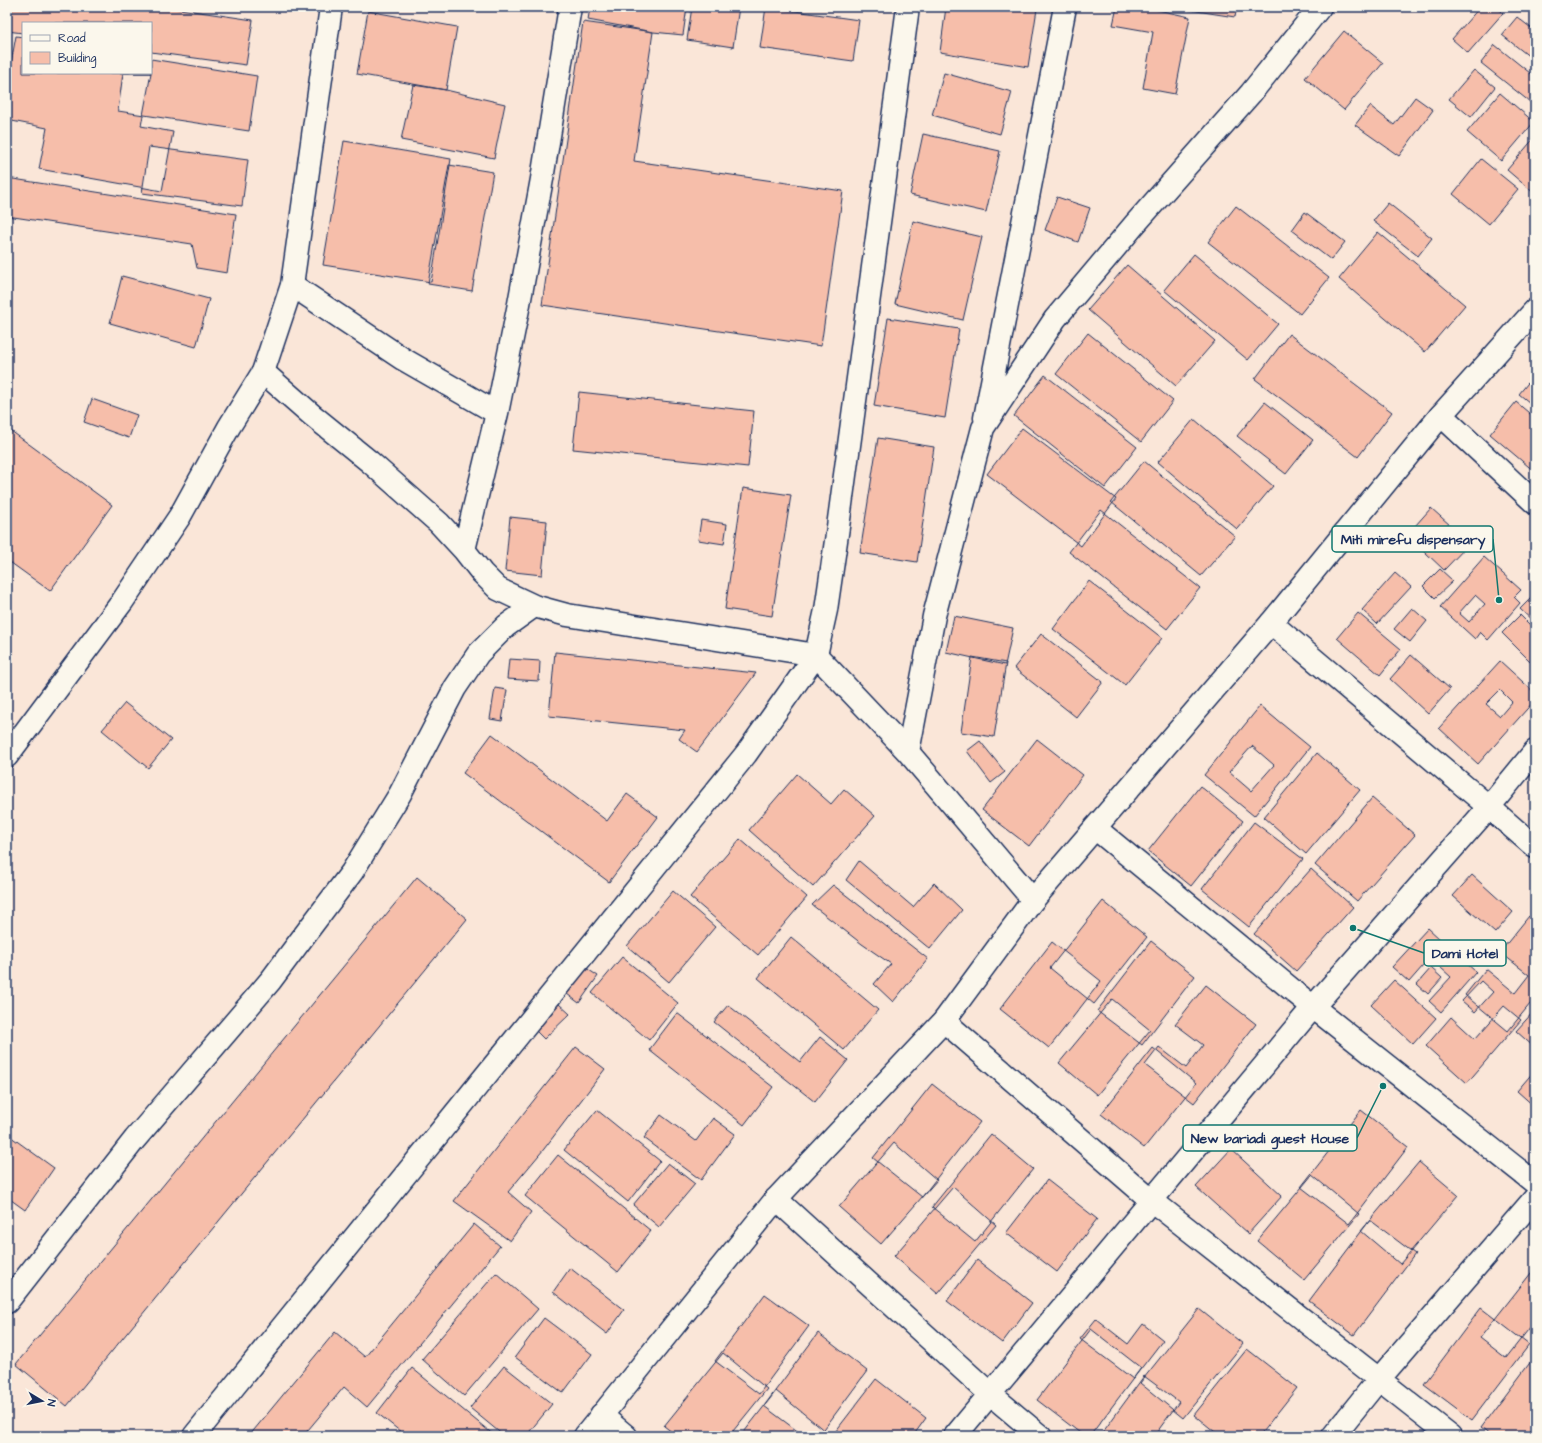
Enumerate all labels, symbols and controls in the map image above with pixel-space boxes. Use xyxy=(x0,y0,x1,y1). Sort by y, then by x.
legend xyxy=(22,22,152,74)
text: Road xyxy=(58,30,86,47)
text: Building xyxy=(58,50,96,68)
callout: Miti mirefu dispensary xyxy=(1332,526,1493,552)
text: Miti mirefu dispensary xyxy=(1341,530,1486,550)
callout: Dami Hotel xyxy=(1424,940,1506,966)
text: Dami Hotel xyxy=(1432,944,1499,964)
callout: New bariadi guest House xyxy=(1183,1125,1357,1151)
text: New bariadi guest House xyxy=(1191,1129,1350,1150)
north arrow xyxy=(22,1381,62,1421)
text: N xyxy=(43,1398,59,1407)

